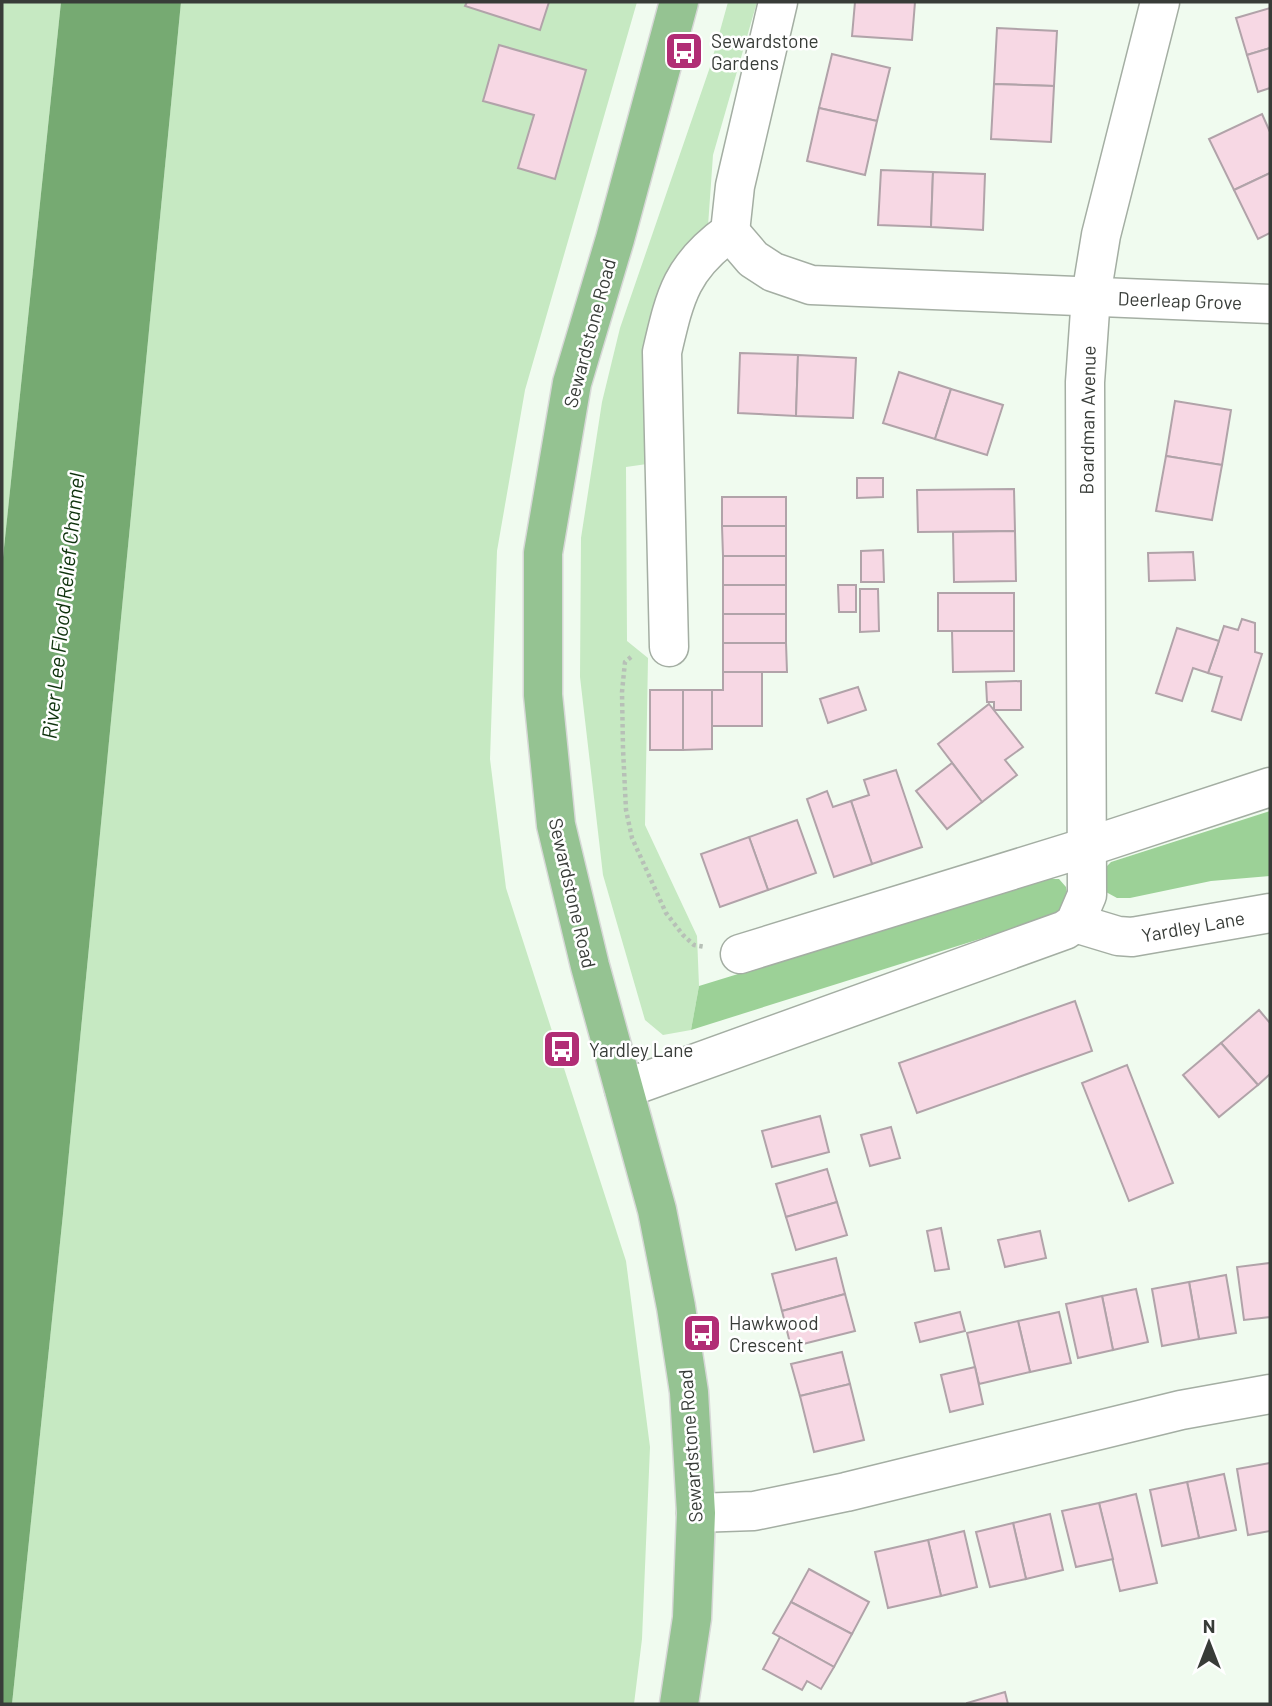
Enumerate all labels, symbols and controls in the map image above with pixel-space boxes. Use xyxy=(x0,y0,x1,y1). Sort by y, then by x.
place label: Sewardstone Gardens xyxy=(711,29,819,74)
bus stop icon: Sewardstone Gardens xyxy=(663,30,705,72)
street label: Sewardstone Road xyxy=(558,256,620,410)
street label: Deerleap Grove xyxy=(1117,286,1243,314)
street label: Boardman Avenue xyxy=(1074,345,1100,495)
water label: River Lee Flood Relief Channel xyxy=(36,471,88,740)
street label: Sewardstone Road xyxy=(545,816,601,970)
street label: Yardley Lane xyxy=(1140,906,1246,946)
bus stop icon: Yardley Lane xyxy=(541,1028,583,1070)
place label: Yardley Lane xyxy=(589,1038,693,1061)
place label: Hawkwood Crescent xyxy=(729,1311,819,1356)
bus stop icon: Hawkwood Crescent xyxy=(681,1312,723,1354)
street label: Sewardstone Road xyxy=(673,1369,707,1523)
north arrow xyxy=(1174,1608,1244,1678)
text: N xyxy=(1203,1614,1215,1637)

